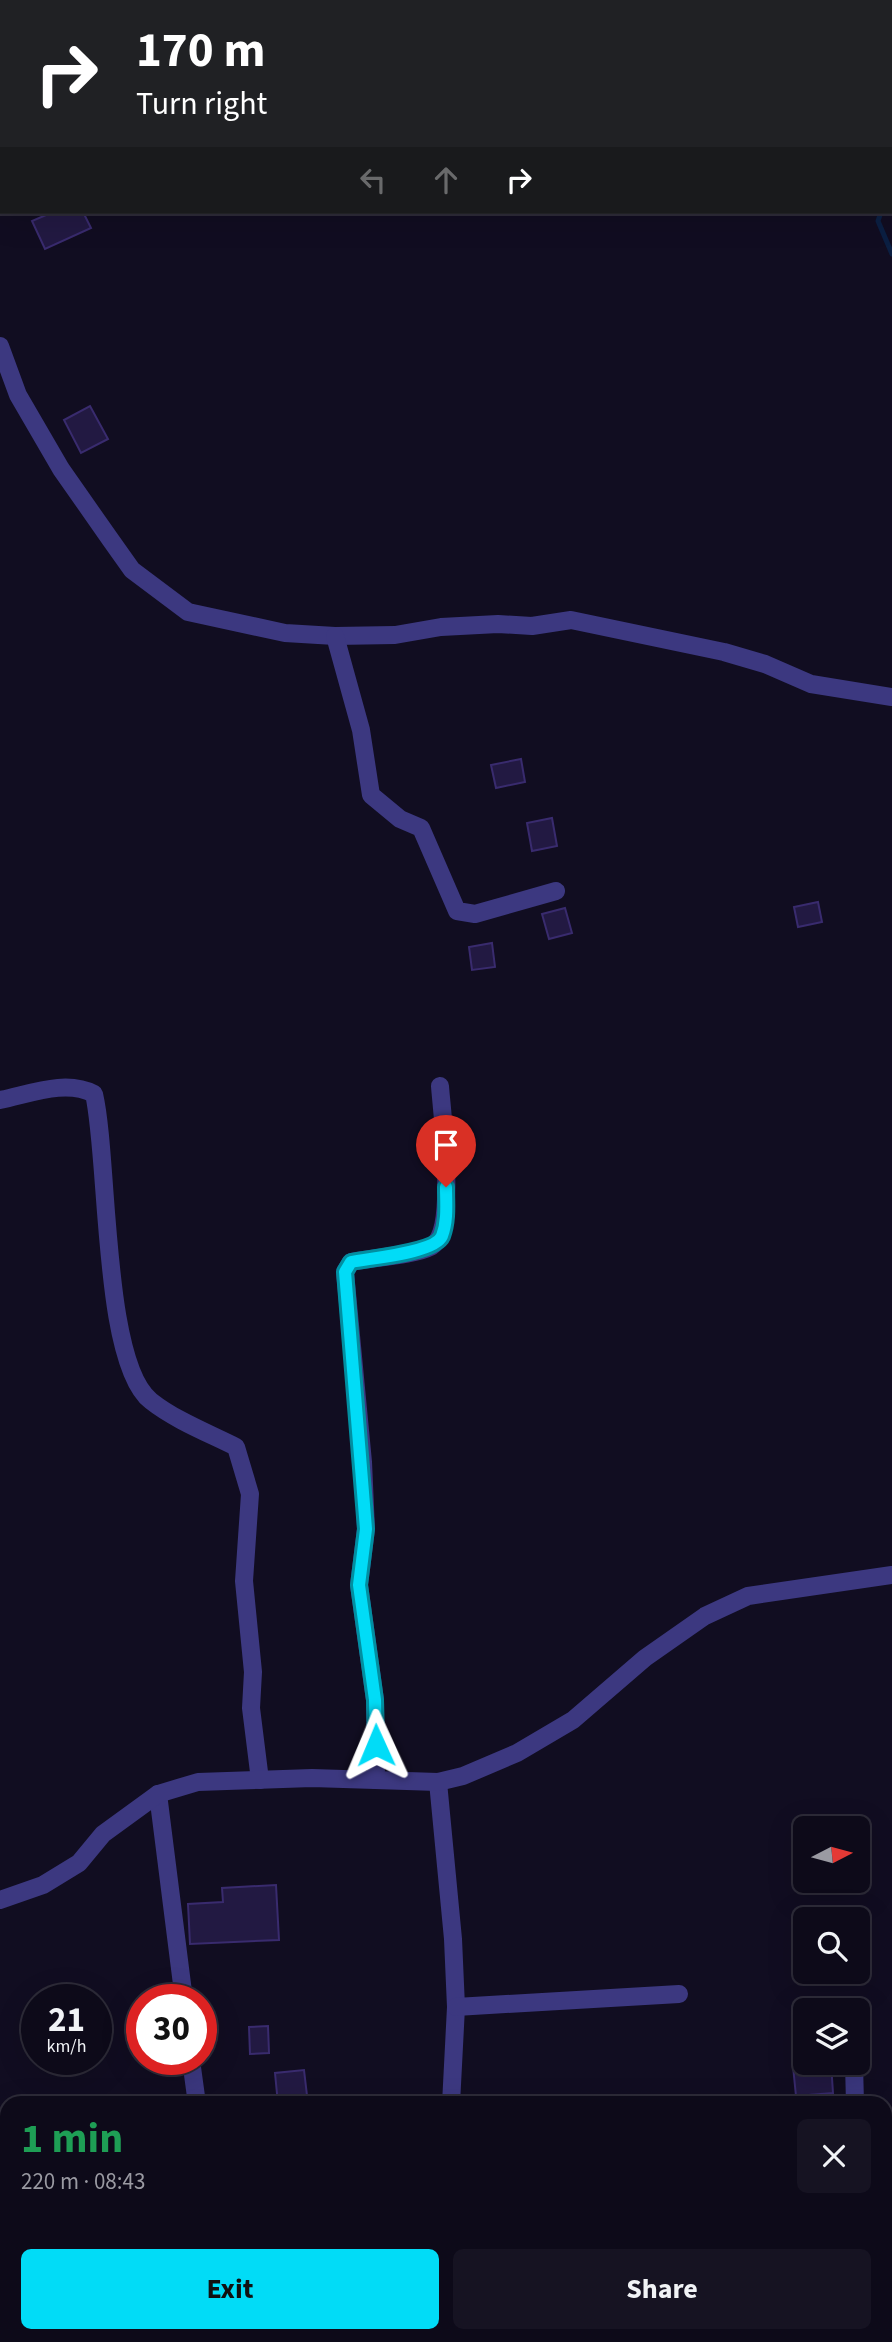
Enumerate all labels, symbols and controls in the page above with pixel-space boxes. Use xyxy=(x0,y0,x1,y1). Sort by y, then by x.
text: 170 m xyxy=(136,16,265,86)
icon: right xyxy=(21,28,112,119)
text: Turn right xyxy=(136,81,267,127)
icon: left xyxy=(354,161,392,199)
icon: ahead xyxy=(427,161,465,199)
icon: right xyxy=(500,161,538,199)
pin xyxy=(416,1115,476,1187)
icon: arrive xyxy=(427,1126,465,1164)
position arrow xyxy=(339,1708,413,1782)
north arrow xyxy=(793,1816,870,1894)
map controls xyxy=(793,1816,870,2075)
button: search xyxy=(793,1907,870,1984)
speed limit sign: 30 xyxy=(126,1984,217,2075)
text: 21 xyxy=(48,1995,85,2045)
button: layers xyxy=(793,1998,870,2075)
text: km/h xyxy=(47,2034,86,2059)
text: 1 min xyxy=(21,2109,123,2169)
button: close xyxy=(797,2119,871,2193)
text: 220 m · 08:43 xyxy=(21,2165,145,2198)
button: Exit xyxy=(21,2249,439,2329)
button: Share xyxy=(453,2249,871,2329)

